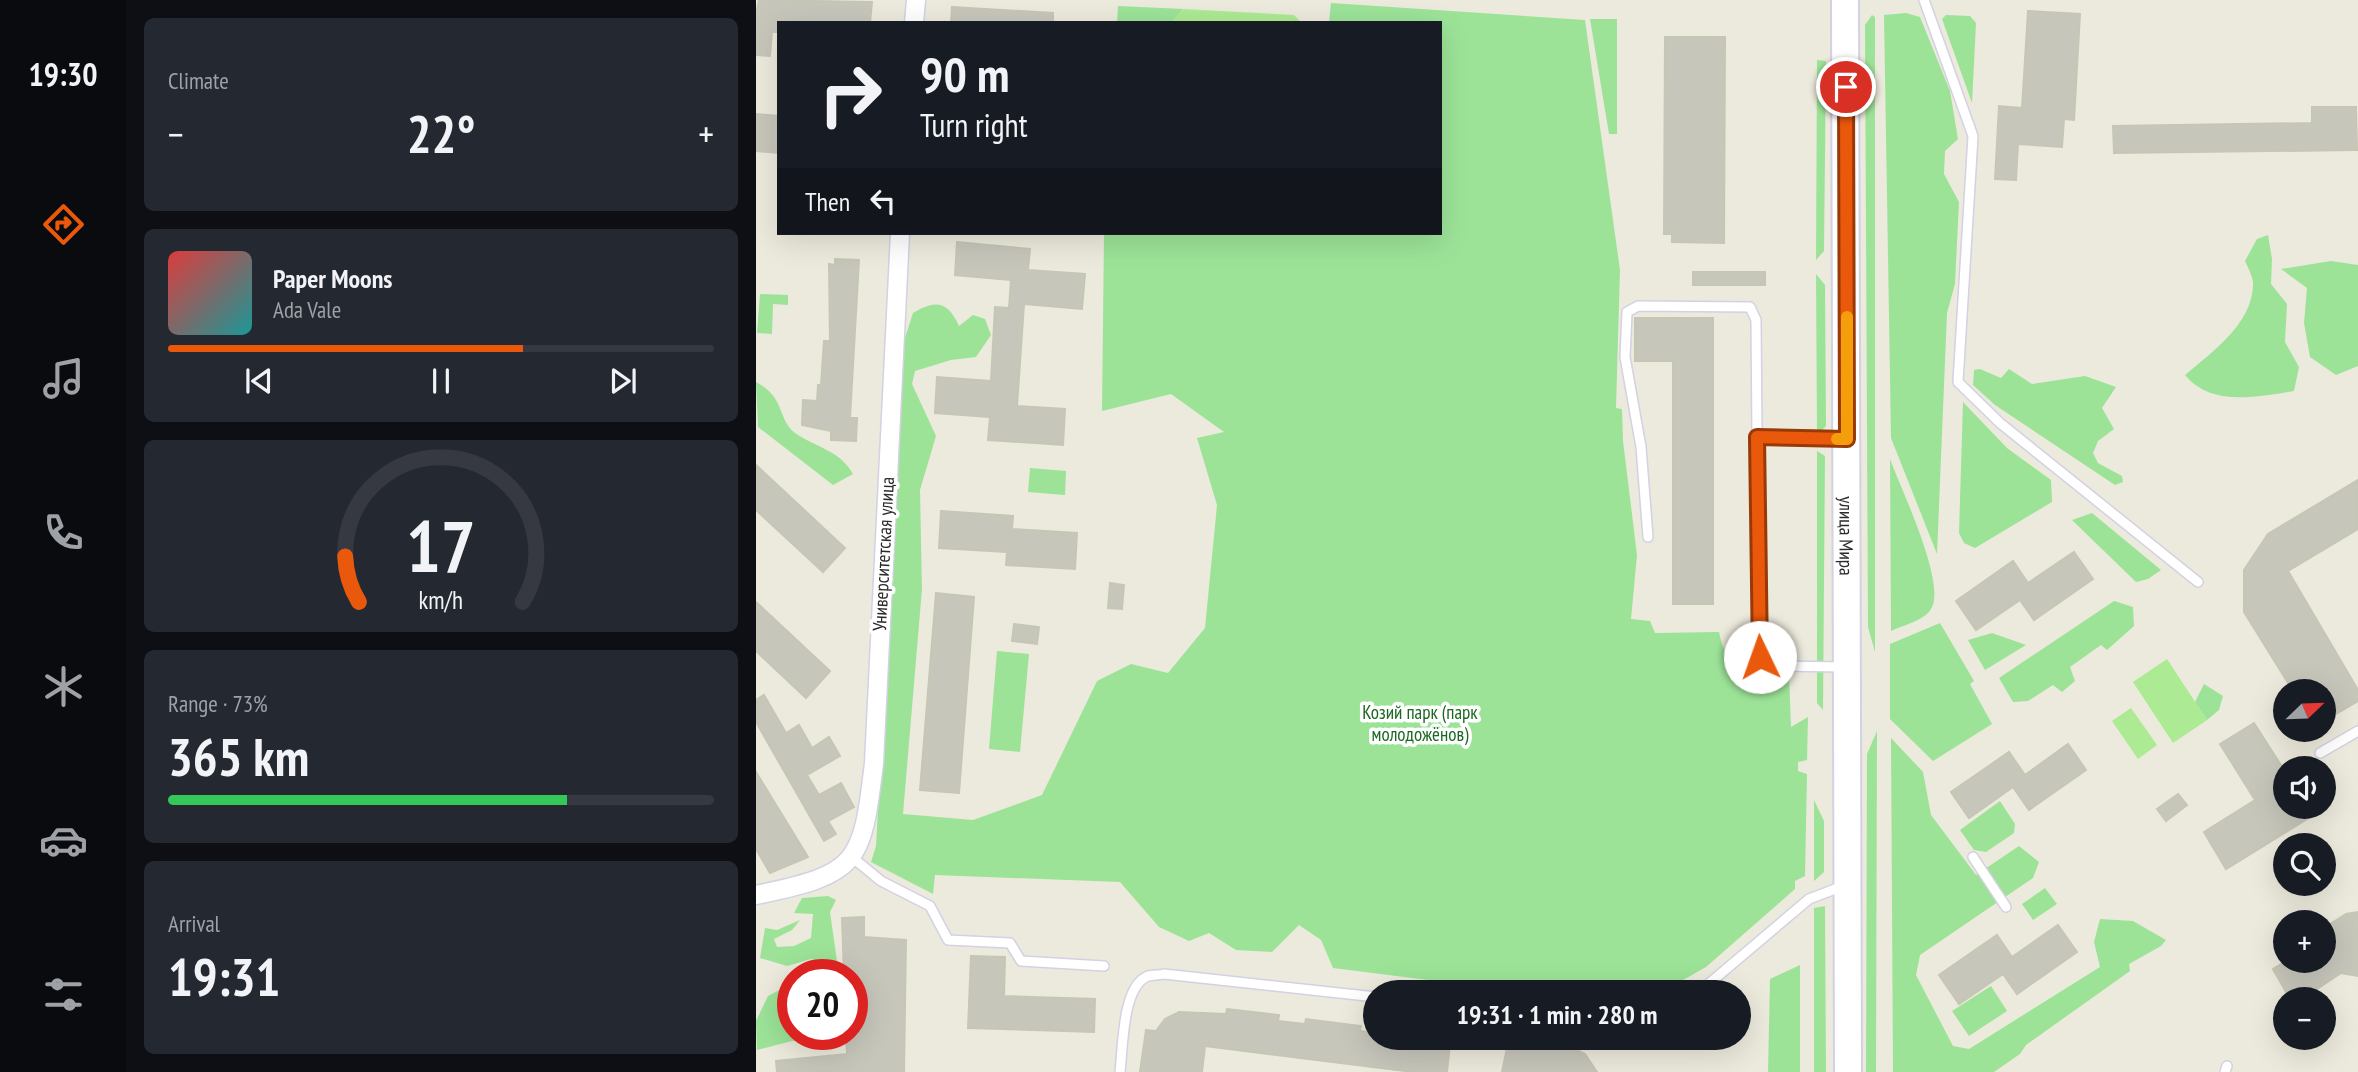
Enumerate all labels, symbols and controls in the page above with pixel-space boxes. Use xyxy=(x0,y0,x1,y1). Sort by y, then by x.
text: 90 m xyxy=(920,42,1009,106)
icon: right xyxy=(805,49,896,140)
text: 19:30 xyxy=(28,53,98,95)
pin xyxy=(1816,57,1876,117)
text: Climate xyxy=(168,66,229,95)
icon: arrive xyxy=(1827,68,1865,106)
text: 22° xyxy=(407,100,475,167)
text: Turn right xyxy=(920,104,1028,146)
text: − xyxy=(168,109,184,158)
text: + xyxy=(698,109,714,158)
icon: left xyxy=(864,182,902,220)
text: Then xyxy=(805,185,850,218)
icon: directions xyxy=(39,200,88,249)
text: Paper Moons xyxy=(273,262,392,295)
text: Ada Vale xyxy=(273,295,341,324)
icon: music xyxy=(39,354,88,403)
icon: previous xyxy=(240,362,278,400)
icon: pause xyxy=(422,362,460,400)
icon: next xyxy=(604,362,642,400)
street label: Университетская улица xyxy=(867,476,899,632)
street label: улица Мира xyxy=(1834,496,1859,576)
text: 17 xyxy=(406,498,476,592)
icon: phone xyxy=(39,508,88,557)
text: km/h xyxy=(419,584,463,616)
position arrow xyxy=(1723,620,1797,694)
icon: climate xyxy=(39,662,88,711)
north arrow xyxy=(2273,679,2336,742)
map controls xyxy=(2273,679,2336,1050)
text: Range · 73% xyxy=(168,689,268,718)
park label: Козий парк (парк молодожёнов) xyxy=(1362,700,1478,746)
text: 365 km xyxy=(168,723,309,790)
button: sound xyxy=(2273,756,2336,819)
icon: car xyxy=(39,816,88,865)
button: search xyxy=(2273,833,2336,896)
text: Arrival xyxy=(168,909,220,938)
button: + xyxy=(2273,910,2336,973)
text: 19:31 xyxy=(168,943,280,1010)
speed limit sign: 20 xyxy=(777,959,868,1050)
icon: filters xyxy=(39,970,88,1019)
button: − xyxy=(2273,987,2336,1050)
text: 19:31 · 1 min · 280 m xyxy=(1457,998,1657,1031)

